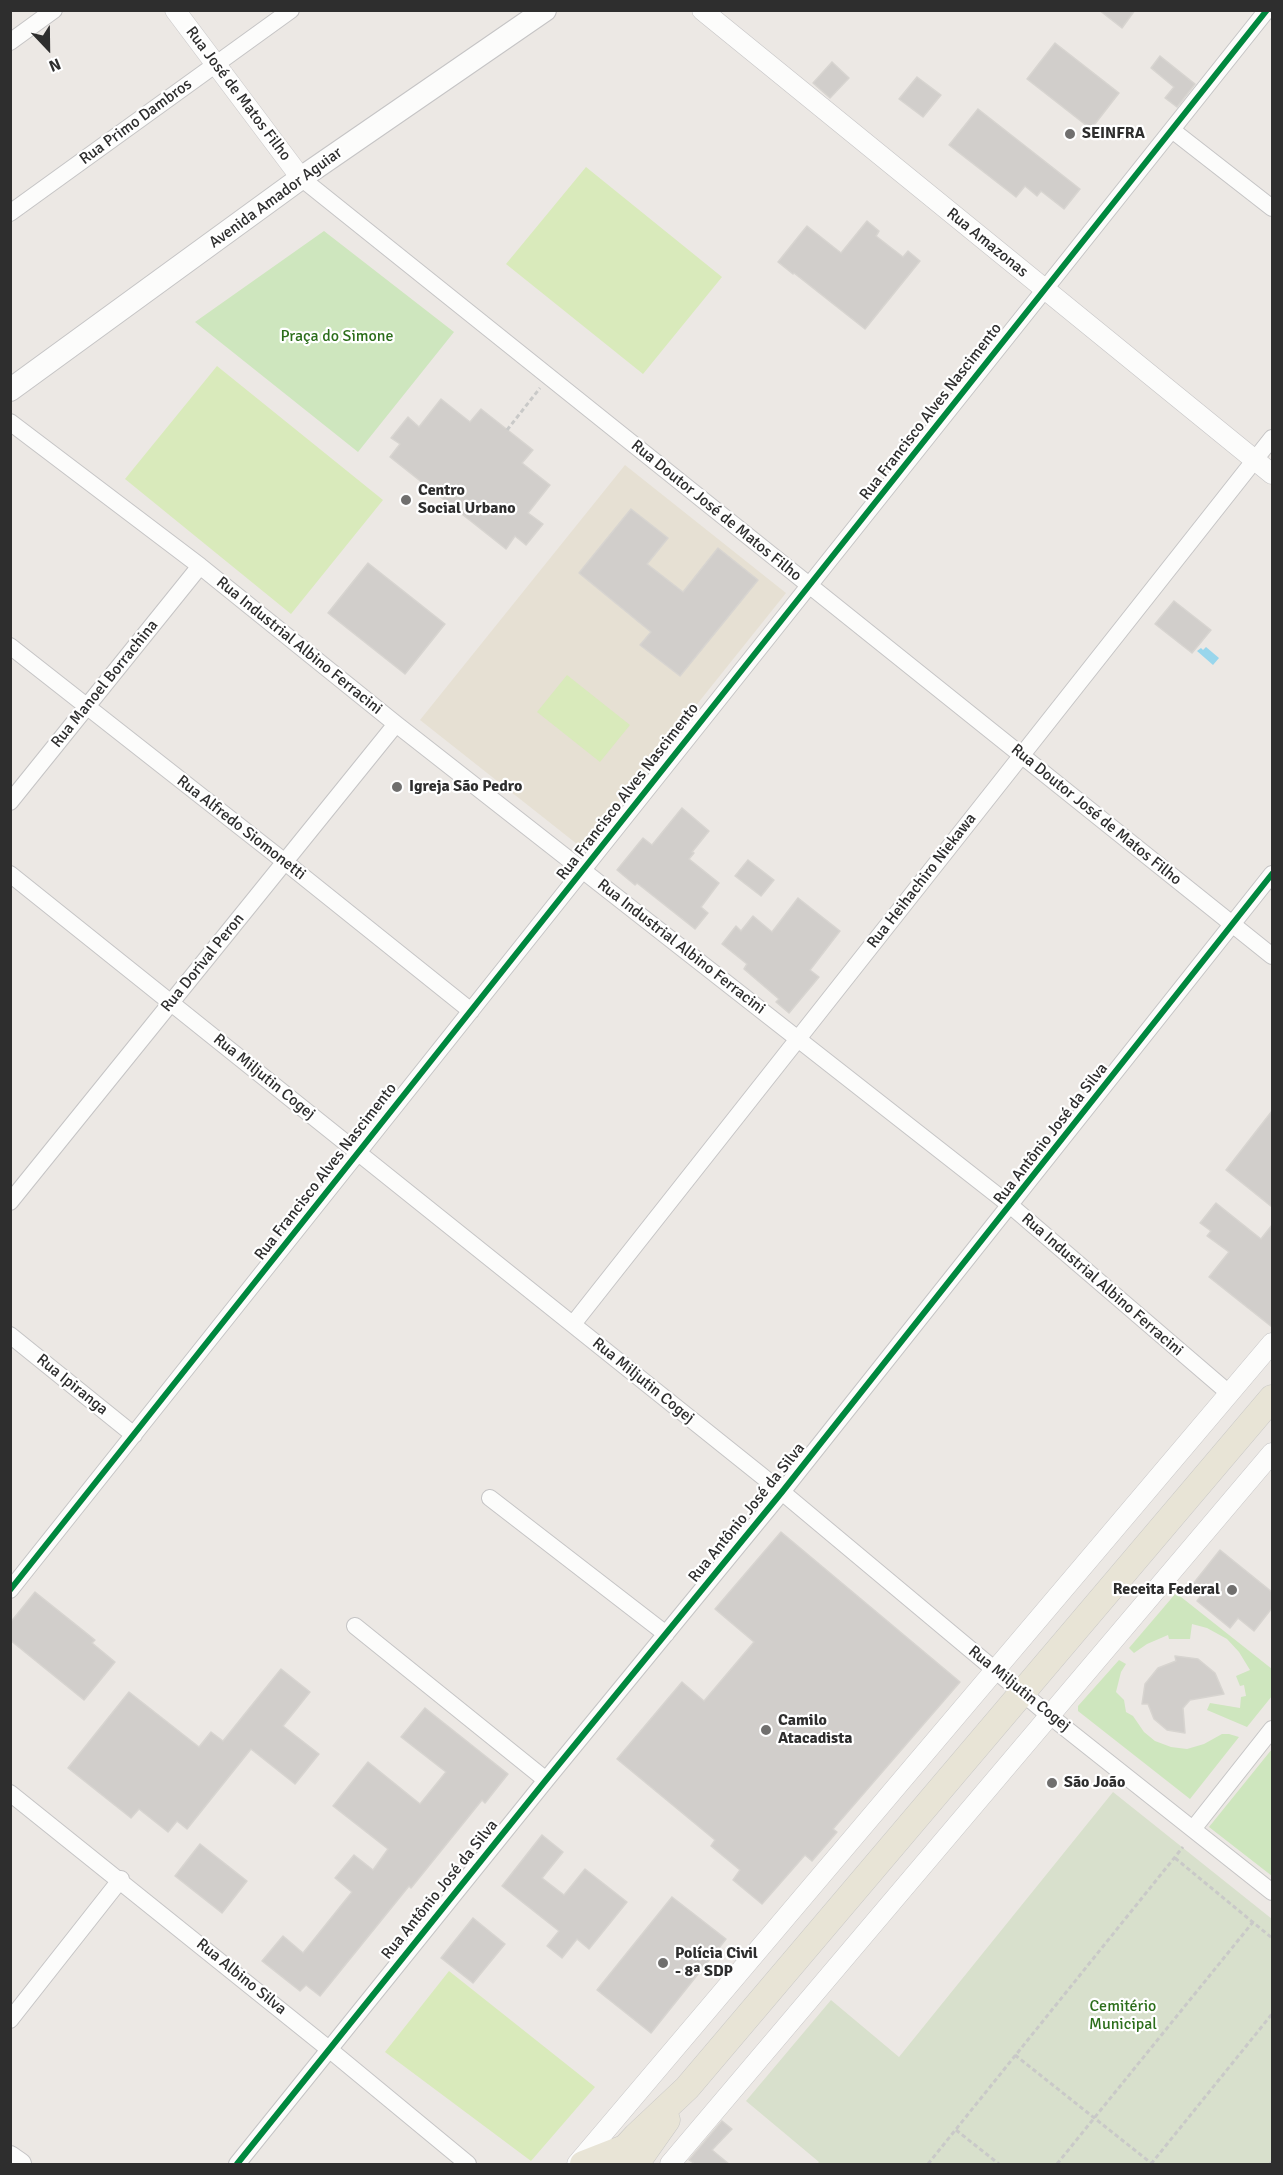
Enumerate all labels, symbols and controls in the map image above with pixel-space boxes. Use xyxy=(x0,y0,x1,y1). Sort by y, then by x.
north arrow xyxy=(18,18,78,78)
street label: Rua José de Matos Filho xyxy=(181,23,295,165)
text: N xyxy=(46,53,64,76)
street label: Rua Primo Dambros xyxy=(76,75,196,169)
place label: SEINFRA xyxy=(1082,124,1145,144)
marker: SEINFRA xyxy=(1063,127,1077,141)
street label: Avenida Amador Aguiar xyxy=(206,143,346,253)
street label: Rua Amazonas xyxy=(942,204,1032,282)
street label: Rua Francisco Alves Nascimento xyxy=(856,320,1006,504)
park label: Praça do Simone xyxy=(280,327,394,347)
street label: Rua Doutor José de Matos Filho xyxy=(627,436,805,586)
place label: Centro Social Urbano xyxy=(418,481,516,519)
marker: Centro Social Urbano xyxy=(399,493,413,507)
street label: Rua Industrial Albino Ferracini xyxy=(212,573,386,719)
street label: Rua Manoel Borrachina xyxy=(47,616,163,752)
street label: Rua Francisco Alves Nascimento xyxy=(553,700,703,884)
street label: Rua Doutor José de Matos Filho xyxy=(1007,740,1185,890)
street label: Rua Alfredo Siomonetti xyxy=(173,772,309,884)
place label: Igreja São Pedro xyxy=(409,777,522,797)
marker: Igreja São Pedro xyxy=(390,780,404,794)
street label: Rua Heihachiro Niekawa xyxy=(863,810,981,952)
street label: Rua Industrial Albino Ferracini xyxy=(593,875,769,1019)
street label: Rua Dorival Peron xyxy=(157,910,249,1016)
street label: Rua Miljutin Cogej xyxy=(209,1030,319,1124)
street label: Rua Antônio José da Silva xyxy=(990,1059,1112,1209)
street label: Rua Francisco Alves Nascimento xyxy=(251,1080,401,1264)
street label: Rua Industrial Albino Ferracini xyxy=(1017,1209,1187,1361)
street label: Rua Miljutin Cogej xyxy=(588,1334,698,1428)
street label: Rua Ipiranga xyxy=(32,1350,112,1420)
street label: Rua Antônio José da Silva xyxy=(685,1439,809,1587)
place label: Receita Federal xyxy=(1113,1580,1220,1600)
marker: Receita Federal xyxy=(1225,1583,1239,1597)
street label: Rua Miljutin Cogej xyxy=(964,1642,1074,1736)
place label: Camilo Atacadista xyxy=(778,1711,852,1749)
marker: Camilo Atacadista xyxy=(759,1723,773,1737)
place label: São João xyxy=(1064,1773,1125,1793)
marker: São João xyxy=(1045,1776,1059,1790)
street label: Rua Antônio José da Silva xyxy=(378,1816,502,1964)
street label: Rua Albino Silva xyxy=(192,1935,290,2019)
place label: Polícia Civil - 8ª SDP xyxy=(675,1944,758,1982)
marker: Polícia Civil - 8ª SDP xyxy=(656,1956,670,1970)
park label: Cemitério Municipal xyxy=(1089,1997,1157,2035)

